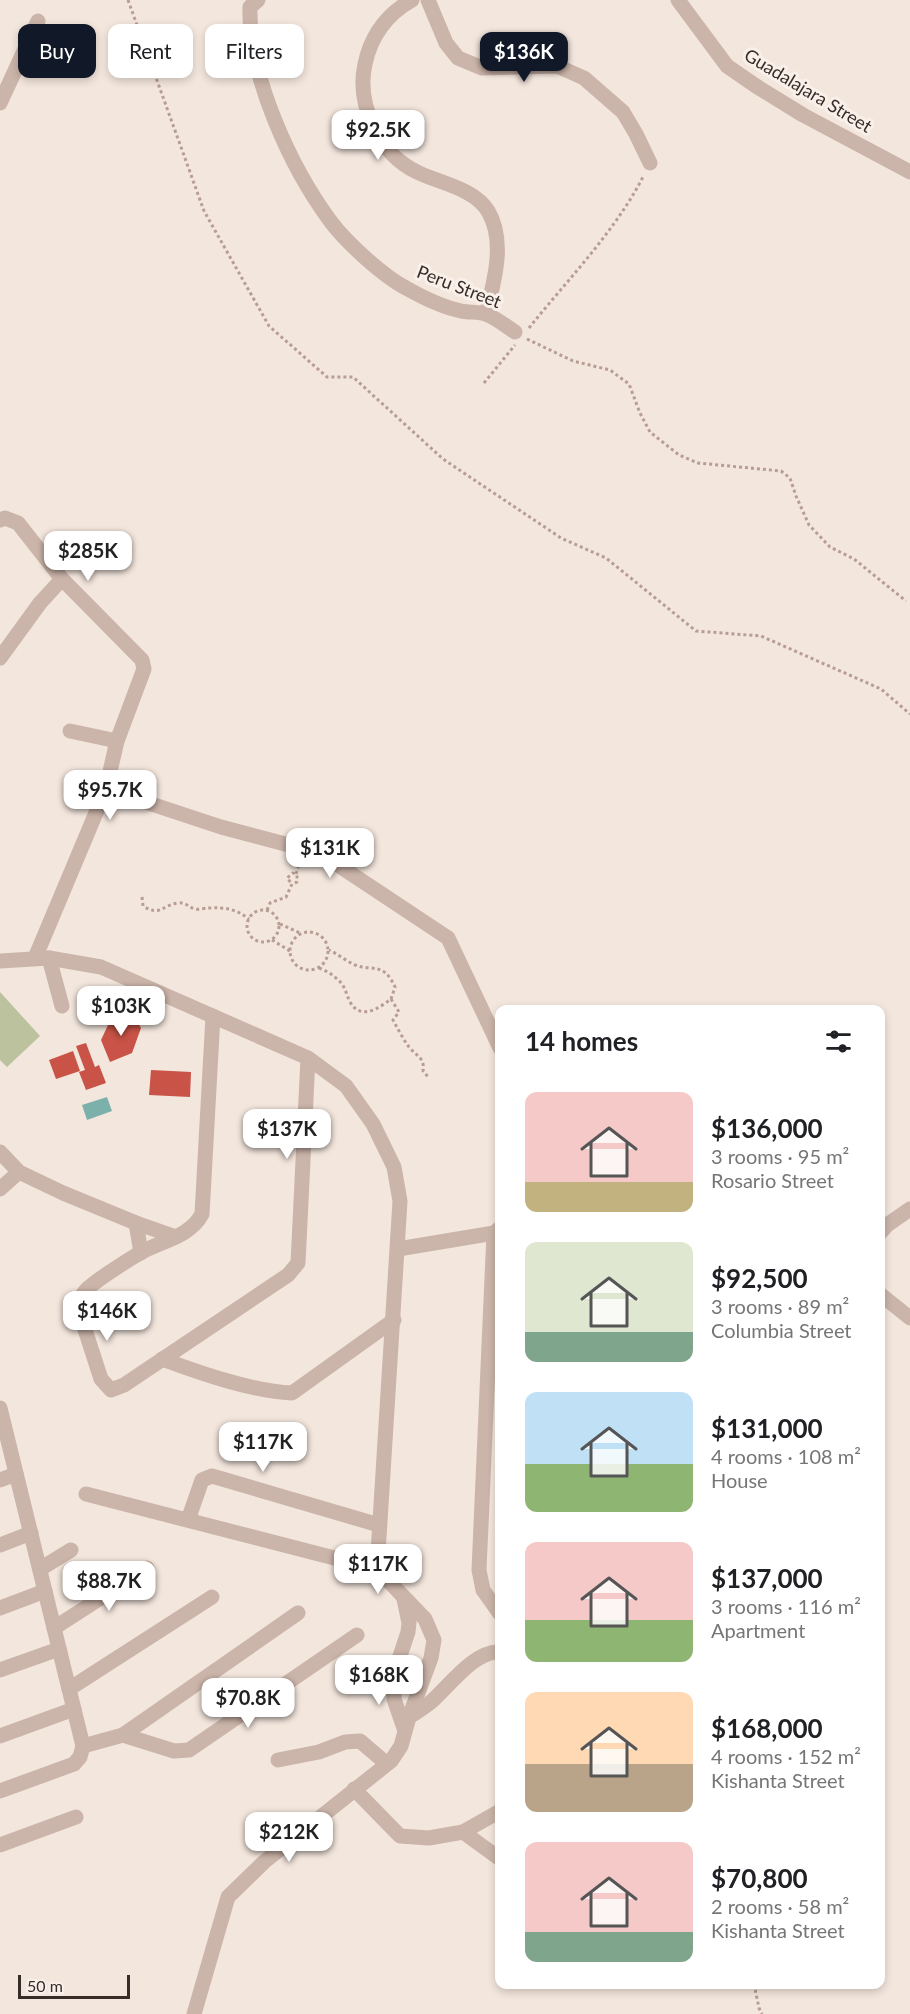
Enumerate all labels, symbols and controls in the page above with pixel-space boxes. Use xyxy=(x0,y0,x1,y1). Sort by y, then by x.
chip: Buy xyxy=(18,24,96,78)
chip: Rent xyxy=(108,24,193,78)
chip: Filters xyxy=(205,24,304,78)
pin: $136K xyxy=(482,32,566,83)
text: $136K xyxy=(494,39,554,63)
street label: Guadalajara Street xyxy=(741,43,877,137)
pin: $92.5K xyxy=(329,110,427,161)
text: $92.5K xyxy=(346,117,410,141)
street label: Peru Street xyxy=(414,260,505,312)
pin: $285K xyxy=(46,531,130,582)
text: $285K xyxy=(58,538,118,562)
pin: $95.7K xyxy=(61,770,159,821)
text: $95.7K xyxy=(78,777,142,801)
pin: $131K xyxy=(288,828,372,879)
text: $131K xyxy=(300,835,360,859)
pin: $103K xyxy=(79,986,163,1037)
text: $103K xyxy=(91,993,151,1017)
text: 14 homes xyxy=(525,1025,638,1057)
icon: filters xyxy=(822,1025,855,1058)
pin: $137K xyxy=(245,1109,329,1160)
text: $136,000 xyxy=(711,1112,823,1144)
text: $137K xyxy=(257,1116,317,1140)
icon: home xyxy=(573,1116,645,1188)
text: 3 rooms · 95 m² xyxy=(711,1144,849,1168)
text: Rosario Street xyxy=(711,1168,834,1192)
text: $92,500 xyxy=(711,1262,808,1294)
icon: home xyxy=(573,1266,645,1338)
pin: $146K xyxy=(65,1291,149,1342)
text: 3 rooms · 89 m² xyxy=(711,1294,849,1318)
text: $146K xyxy=(77,1298,137,1322)
text: Columbia Street xyxy=(711,1318,852,1342)
text: $131,000 xyxy=(711,1412,823,1444)
icon: home xyxy=(573,1416,645,1488)
pin: $117K xyxy=(221,1422,305,1473)
text: $117K xyxy=(233,1429,293,1453)
text: 4 rooms · 108 m² xyxy=(711,1444,861,1468)
text: House xyxy=(711,1468,768,1492)
pin: $117K xyxy=(336,1544,420,1595)
text: $117K xyxy=(348,1551,408,1575)
pin: $88.7K xyxy=(60,1561,158,1612)
text: $137,000 xyxy=(711,1562,823,1594)
icon: home xyxy=(573,1566,645,1638)
text: $88.7K xyxy=(77,1568,141,1592)
text: 3 rooms · 116 m² xyxy=(711,1594,861,1618)
text: Apartment xyxy=(711,1618,805,1642)
pin: $168K xyxy=(337,1655,421,1706)
text: $168K xyxy=(349,1662,409,1686)
pin: $70.8K xyxy=(199,1678,297,1729)
text: $70.8K xyxy=(216,1685,280,1709)
text: $168,000 xyxy=(711,1712,823,1744)
icon: home xyxy=(573,1716,645,1788)
text: 4 rooms · 152 m² xyxy=(711,1744,861,1768)
text: Kishanta Street xyxy=(711,1768,845,1792)
pin: $212K xyxy=(247,1812,331,1863)
text: $212K xyxy=(259,1819,319,1843)
text: $70,800 xyxy=(711,1862,808,1894)
icon: home xyxy=(573,1866,645,1938)
text: 2 rooms · 58 m² xyxy=(711,1894,849,1918)
text: Kishanta Street xyxy=(711,1918,845,1942)
scale bar xyxy=(18,1972,130,2000)
text: 50 m xyxy=(27,1976,63,1995)

